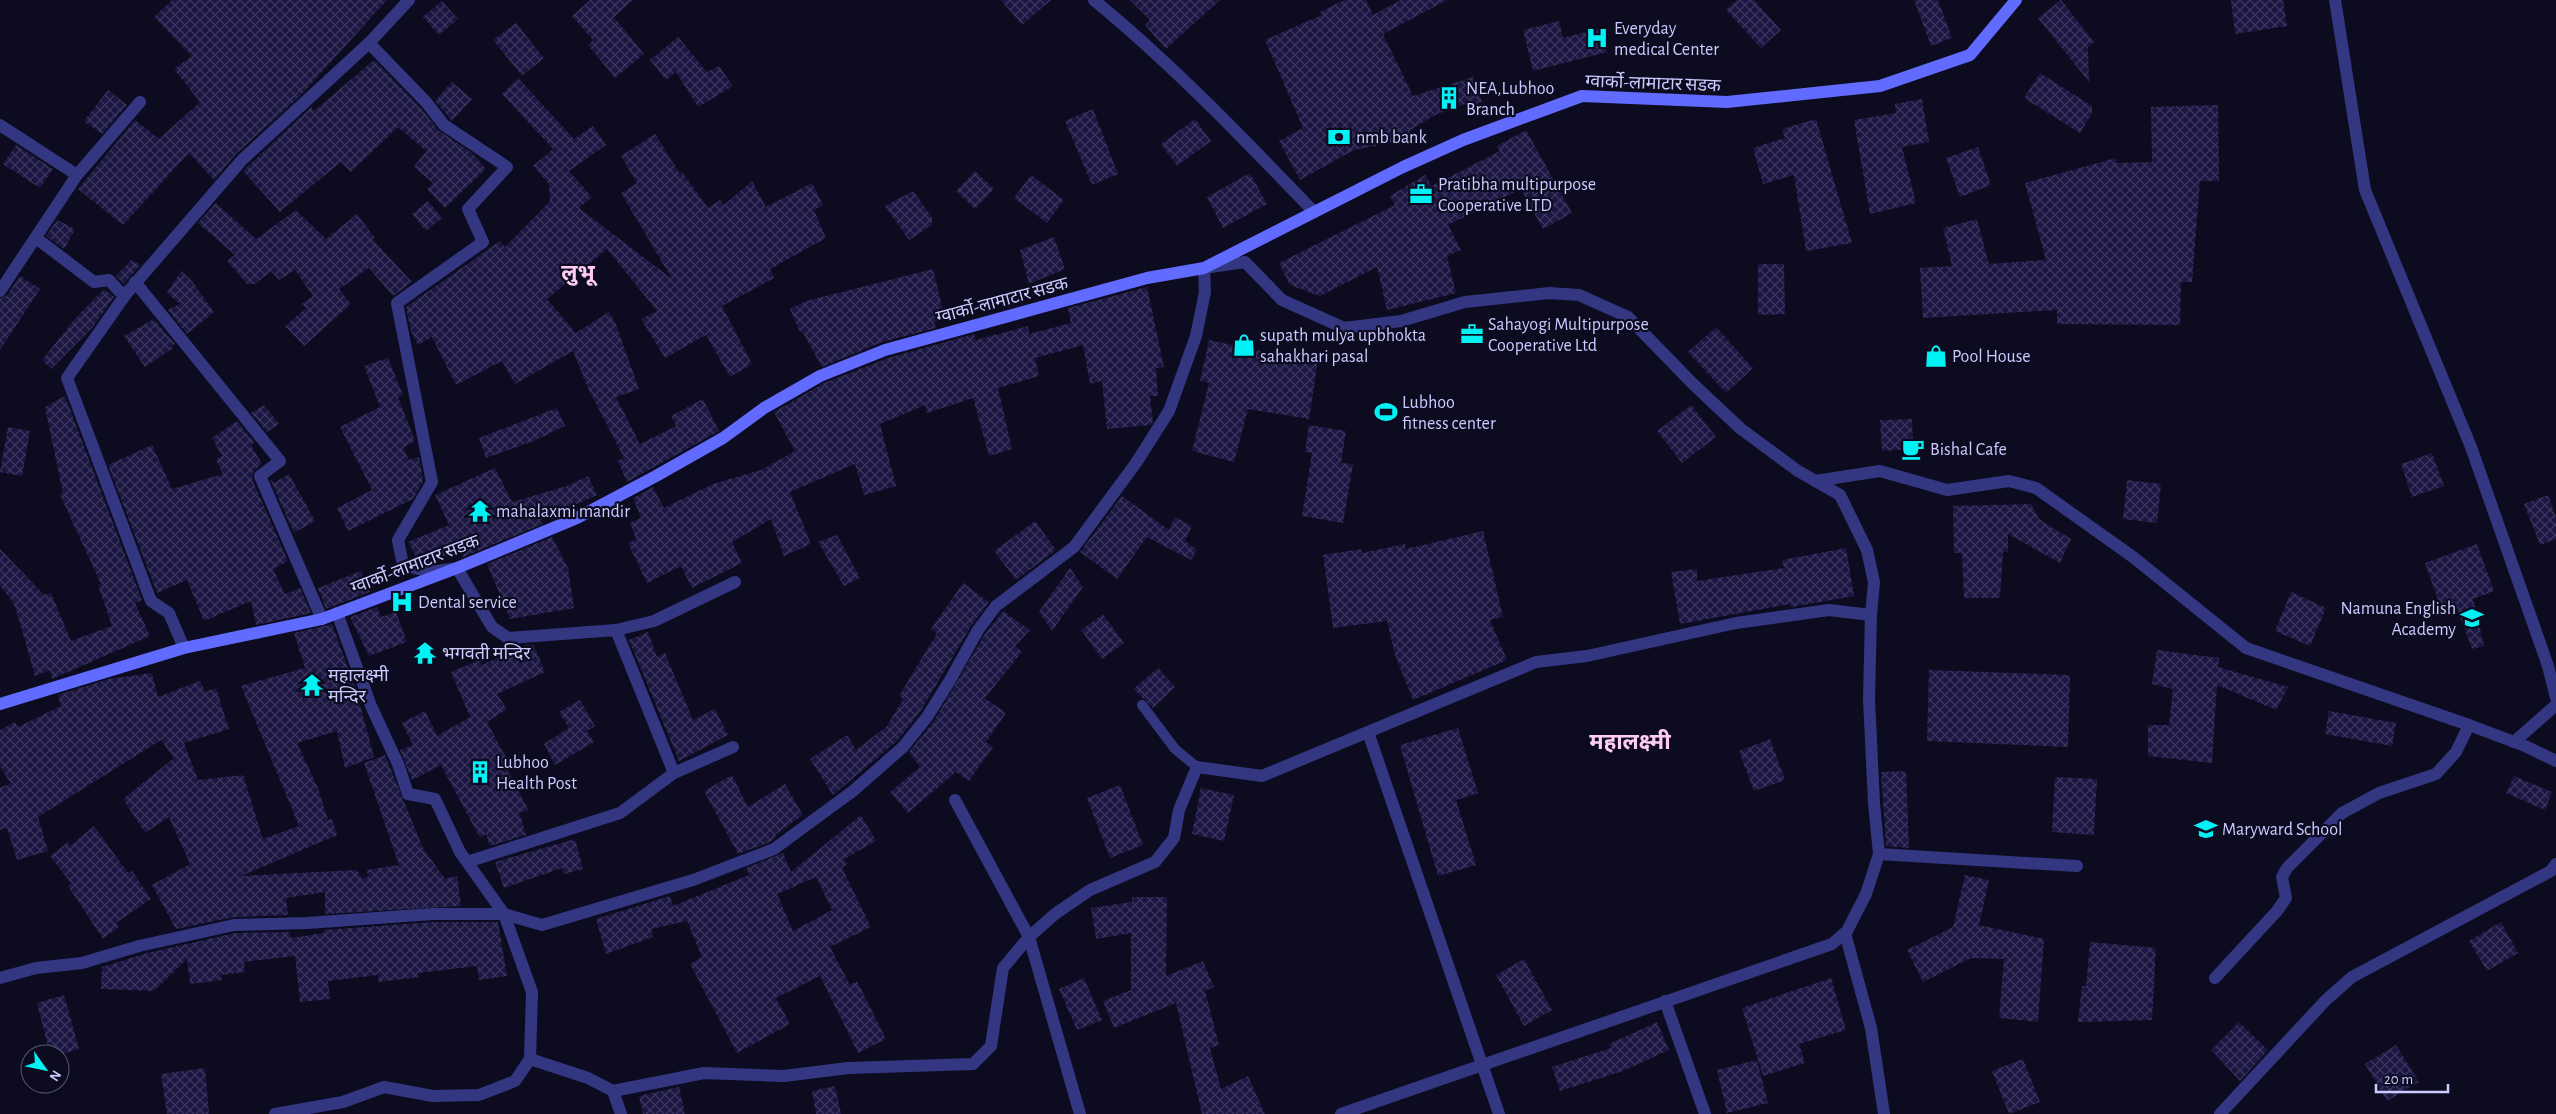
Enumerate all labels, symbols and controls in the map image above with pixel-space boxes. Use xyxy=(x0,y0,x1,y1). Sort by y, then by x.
place label: Everyday medical Center xyxy=(1614,20,1719,59)
hospital icon: Everyday medical Center xyxy=(1584,25,1610,51)
street label: ग्वार्को-लामाटार सडक xyxy=(1585,70,1722,95)
place label: NEA,Lubhoo Branch xyxy=(1466,80,1555,119)
building icon: NEA,Lubhoo Branch xyxy=(1436,85,1462,111)
bank icon: nmb bank xyxy=(1326,124,1352,150)
place label: nmb bank xyxy=(1356,129,1427,147)
place label: Pratibha multipurpose Cooperative LTD xyxy=(1438,176,1596,215)
office icon: Pratibha multipurpose Cooperative LTD xyxy=(1408,181,1434,207)
district label: लुभू xyxy=(561,262,598,287)
street label: ग्वार्को-लामाटार सडक xyxy=(934,272,1071,327)
place label: Sahayogi Multipurpose Cooperative Ltd xyxy=(1488,316,1649,355)
office icon: Sahayogi Multipurpose Cooperative Ltd xyxy=(1459,321,1485,347)
place label: supath mulya upbhokta sahakhari pasal xyxy=(1260,327,1426,366)
shop icon: supath mulya upbhokta sahakhari pasal xyxy=(1231,332,1257,358)
shop icon: Pool House xyxy=(1923,343,1949,369)
place label: Pool House xyxy=(1952,348,2031,366)
place label: Lubhoo fitness center xyxy=(1402,394,1496,433)
sports icon: Lubhoo fitness center xyxy=(1373,399,1399,425)
cafe icon: Bishal Cafe xyxy=(1900,436,1926,462)
place label: Bishal Cafe xyxy=(1930,441,2007,459)
temple icon: mahalaxmi mandir xyxy=(467,498,493,524)
place label: mahalaxmi mandir xyxy=(496,503,630,521)
street label: ग्वार्को-लामाटार सडक xyxy=(348,529,483,598)
hospital icon: Dental service xyxy=(389,589,415,615)
place label: Dental service xyxy=(418,594,517,612)
place label: Namuna English Academy xyxy=(2341,600,2456,639)
school or university icon: Namuna English Academy xyxy=(2459,605,2485,631)
temple icon: भगवती मन्दिर xyxy=(412,640,438,666)
place label: भगवती मन्दिर xyxy=(442,643,531,663)
place label: महालक्ष्मी मन्दिर xyxy=(328,665,389,706)
temple icon: महालक्ष्मी मन्दिर xyxy=(299,672,325,698)
district label: महालक्ष्मी xyxy=(1589,729,1671,753)
place label: Lubhoo Health Post xyxy=(496,754,577,793)
building icon: Lubhoo Health Post xyxy=(467,759,493,785)
school or university icon: Maryward School xyxy=(2193,816,2219,842)
place label: Maryward School xyxy=(2222,821,2343,839)
north arrow xyxy=(20,1044,70,1094)
scale bar xyxy=(2376,1062,2448,1094)
text: N xyxy=(47,1068,64,1083)
text: 20 m xyxy=(2384,1072,2413,1087)

